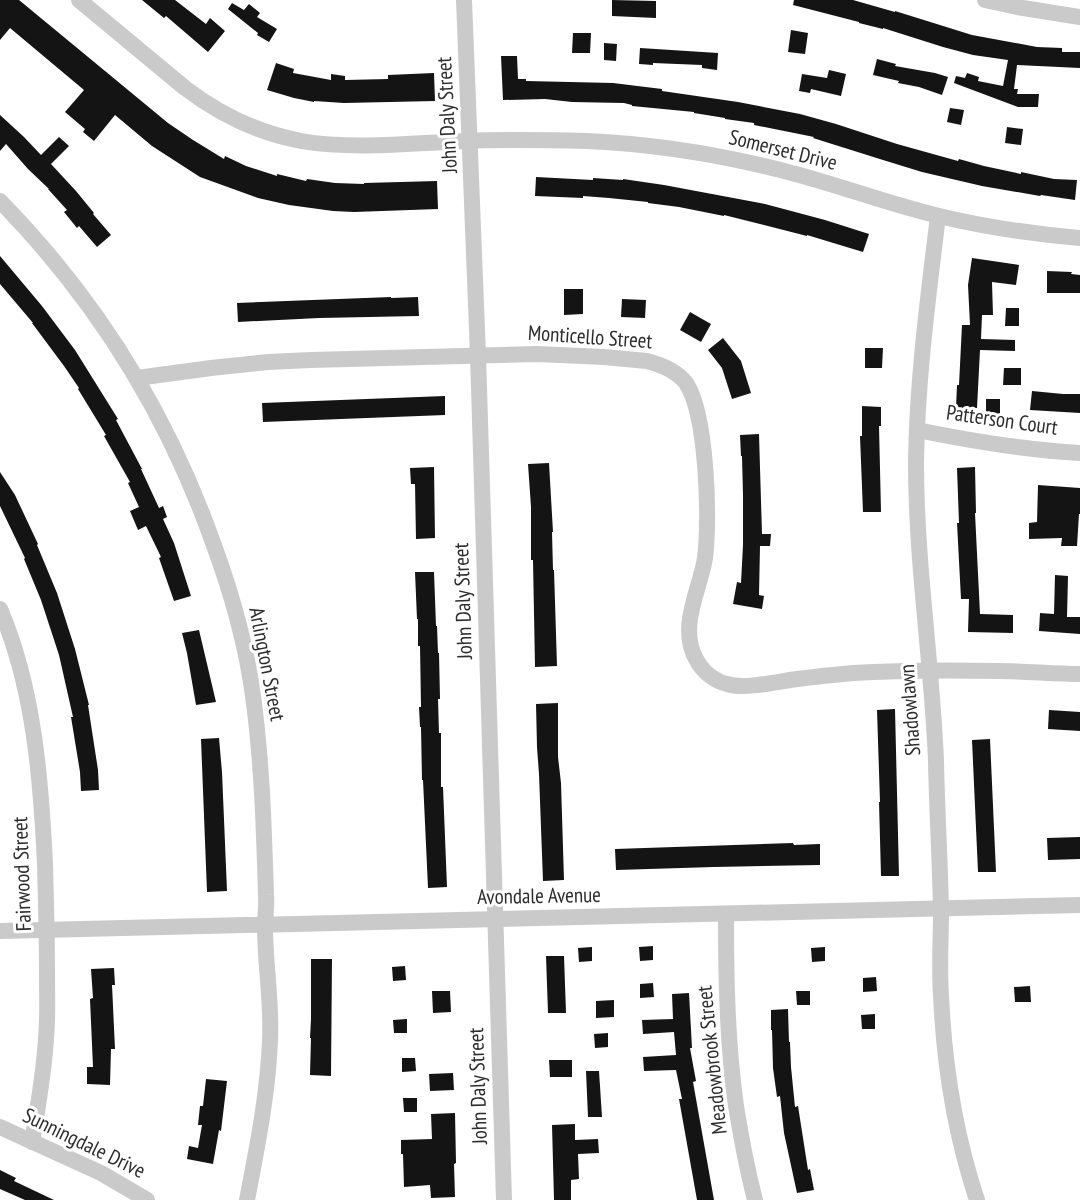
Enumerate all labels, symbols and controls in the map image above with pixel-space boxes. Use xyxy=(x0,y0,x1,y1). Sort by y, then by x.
street label: John Daly Street xyxy=(430,56,463,175)
street label: Somerset Drive xyxy=(726,123,840,176)
street label: Monticello Street xyxy=(527,319,653,354)
street label: Patterson Court xyxy=(945,398,1060,441)
street label: John Daly Street xyxy=(447,542,478,661)
street label: Arlington Street xyxy=(243,605,292,723)
street label: Shadowlawn xyxy=(893,663,926,757)
street label: Fairwood Street xyxy=(6,816,37,932)
street label: Avondale Avenue xyxy=(477,881,601,910)
street label: Meadowbrook Street xyxy=(690,984,733,1136)
street label: John Daly Street xyxy=(462,1027,493,1146)
street label: Sunningdale Drive xyxy=(19,1101,150,1184)

